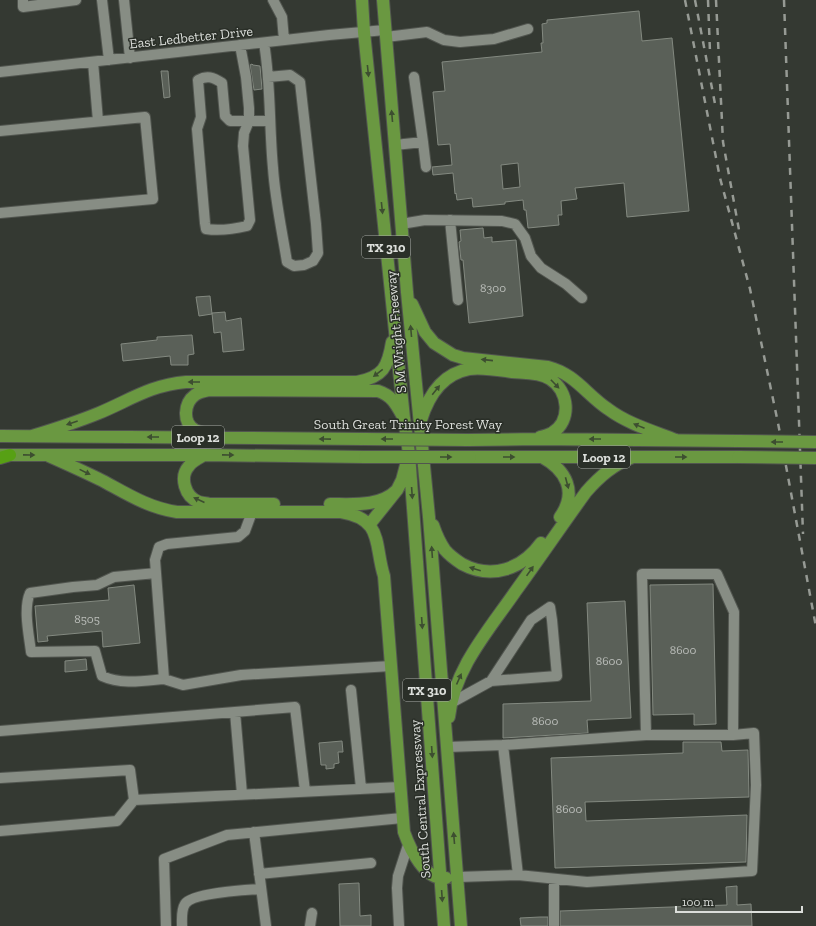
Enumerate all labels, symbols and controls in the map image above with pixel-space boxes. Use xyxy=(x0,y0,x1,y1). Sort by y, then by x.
street label: East Ledbetter Drive xyxy=(128,23,254,52)
one-way arrow xyxy=(364,65,371,77)
one-way arrow xyxy=(389,110,396,122)
one-way arrow xyxy=(379,202,385,214)
road number: TX 310 xyxy=(362,236,410,258)
street label: S M Wright Freeway xyxy=(383,269,410,394)
house number: 8300 xyxy=(480,281,506,295)
one-way arrow xyxy=(407,325,414,337)
one-way arrow xyxy=(481,357,493,363)
one-way arrow xyxy=(372,369,383,377)
one-way arrow xyxy=(187,379,200,385)
one-way arrow xyxy=(550,379,560,389)
one-way arrow xyxy=(431,385,440,396)
street label: South Great Trinity Forest Way xyxy=(314,416,503,433)
one-way arrow xyxy=(65,420,77,426)
one-way arrow xyxy=(633,422,645,428)
road number: Loop 12 xyxy=(172,426,224,448)
one-way arrow xyxy=(146,434,159,440)
one-way arrow xyxy=(318,436,331,442)
one-way arrow xyxy=(380,436,393,442)
one-way arrow xyxy=(588,436,601,442)
one-way arrow xyxy=(770,439,783,445)
road number: Loop 12 xyxy=(578,446,630,468)
one-way arrow xyxy=(23,452,36,458)
one-way arrow xyxy=(222,452,234,459)
one-way arrow xyxy=(440,454,453,460)
one-way arrow xyxy=(503,454,516,460)
one-way arrow xyxy=(675,454,688,460)
one-way arrow xyxy=(79,469,90,475)
one-way arrow xyxy=(564,478,570,490)
one-way arrow xyxy=(409,487,415,499)
one-way arrow xyxy=(192,497,204,503)
one-way arrow xyxy=(428,546,435,558)
one-way arrow xyxy=(526,565,534,576)
one-way arrow xyxy=(469,566,481,572)
house number: 8505 xyxy=(74,612,100,626)
one-way arrow xyxy=(418,617,425,629)
house number: 8600 xyxy=(670,643,696,657)
house number: 8600 xyxy=(596,654,622,668)
one-way arrow xyxy=(456,673,462,685)
road number: TX 310 xyxy=(403,679,451,701)
house number: 8600 xyxy=(532,714,558,728)
street label: South Central Expressway xyxy=(406,718,435,879)
one-way arrow xyxy=(428,746,435,758)
house number: 8600 xyxy=(556,802,582,816)
one-way arrow xyxy=(451,832,458,844)
scale bar xyxy=(676,888,802,914)
one-way arrow xyxy=(439,890,446,902)
text: 100 m xyxy=(682,895,714,909)

